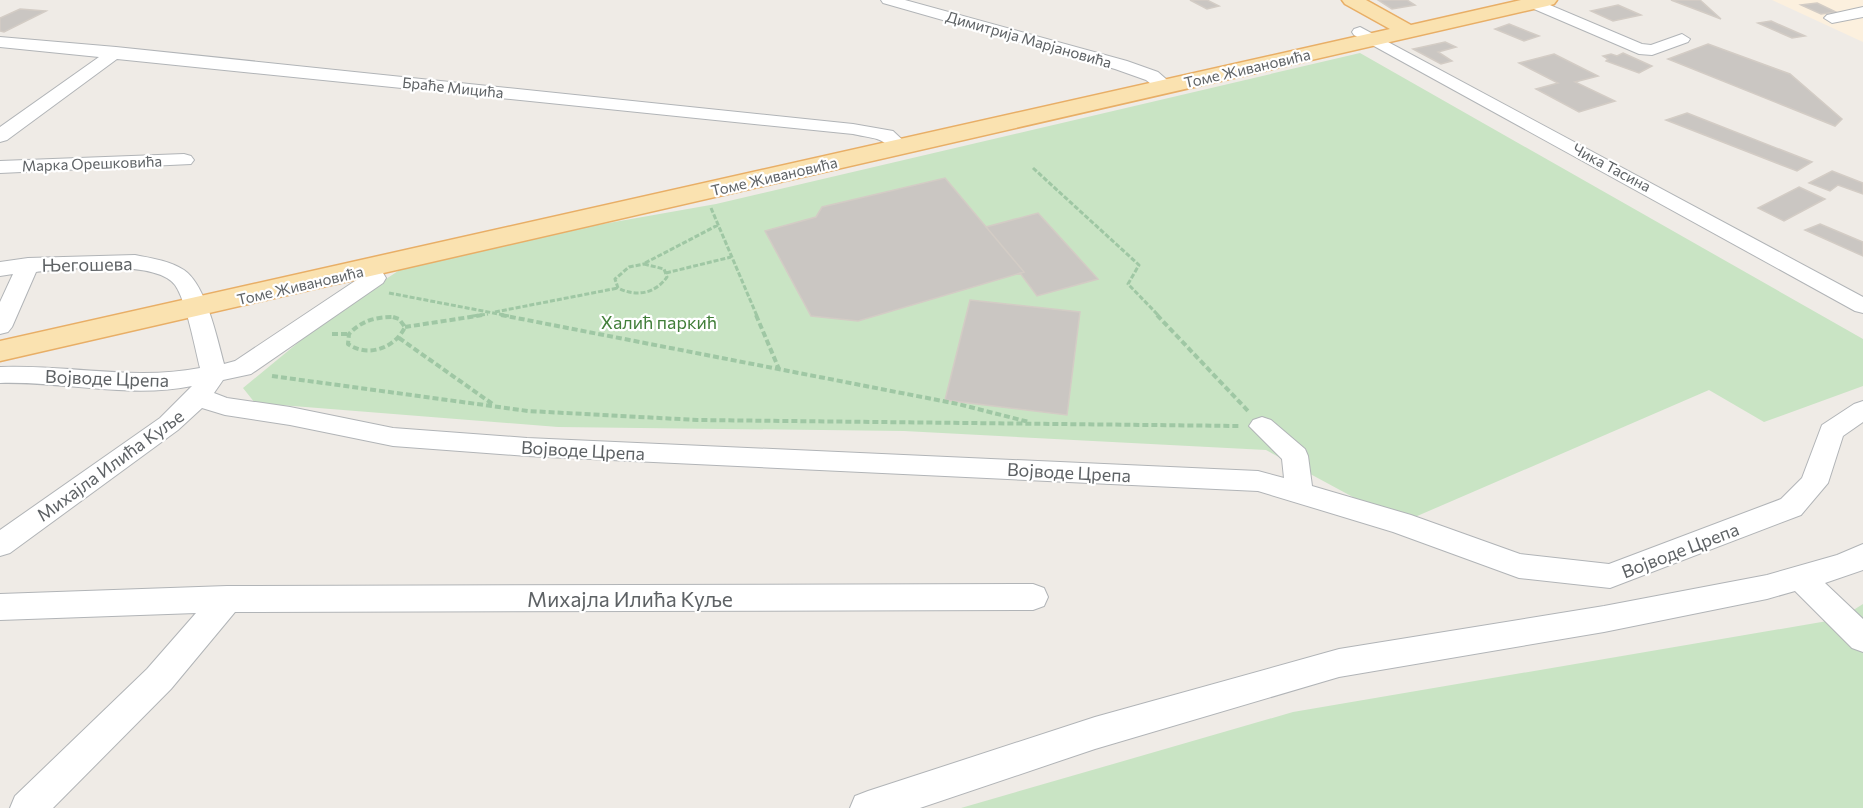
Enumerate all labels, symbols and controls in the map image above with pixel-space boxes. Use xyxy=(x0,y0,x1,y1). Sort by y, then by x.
street label: Димитрија Марјановића xyxy=(944,7,1114,71)
street label: Томе Живановића xyxy=(1182,45,1312,91)
street label: Браће Мицића xyxy=(401,73,505,101)
street label: Чика Тасина xyxy=(1570,139,1654,195)
street label: Марка Орешковића xyxy=(22,152,162,174)
street label: Томе Живановића xyxy=(709,153,839,199)
street label: Његошева xyxy=(41,252,133,276)
street label: Томе Живановића xyxy=(235,262,365,308)
park label: Халић паркић xyxy=(601,311,717,333)
street label: Војводе Црепа xyxy=(45,365,169,391)
street label: Михајла Илића Куље xyxy=(32,404,188,526)
street label: Војводе Црепа xyxy=(521,436,645,464)
street label: Војводе Црепа xyxy=(1007,458,1131,486)
street label: Војводе Црепа xyxy=(1618,518,1742,582)
street label: Михајла Илића Куље xyxy=(527,586,733,611)

